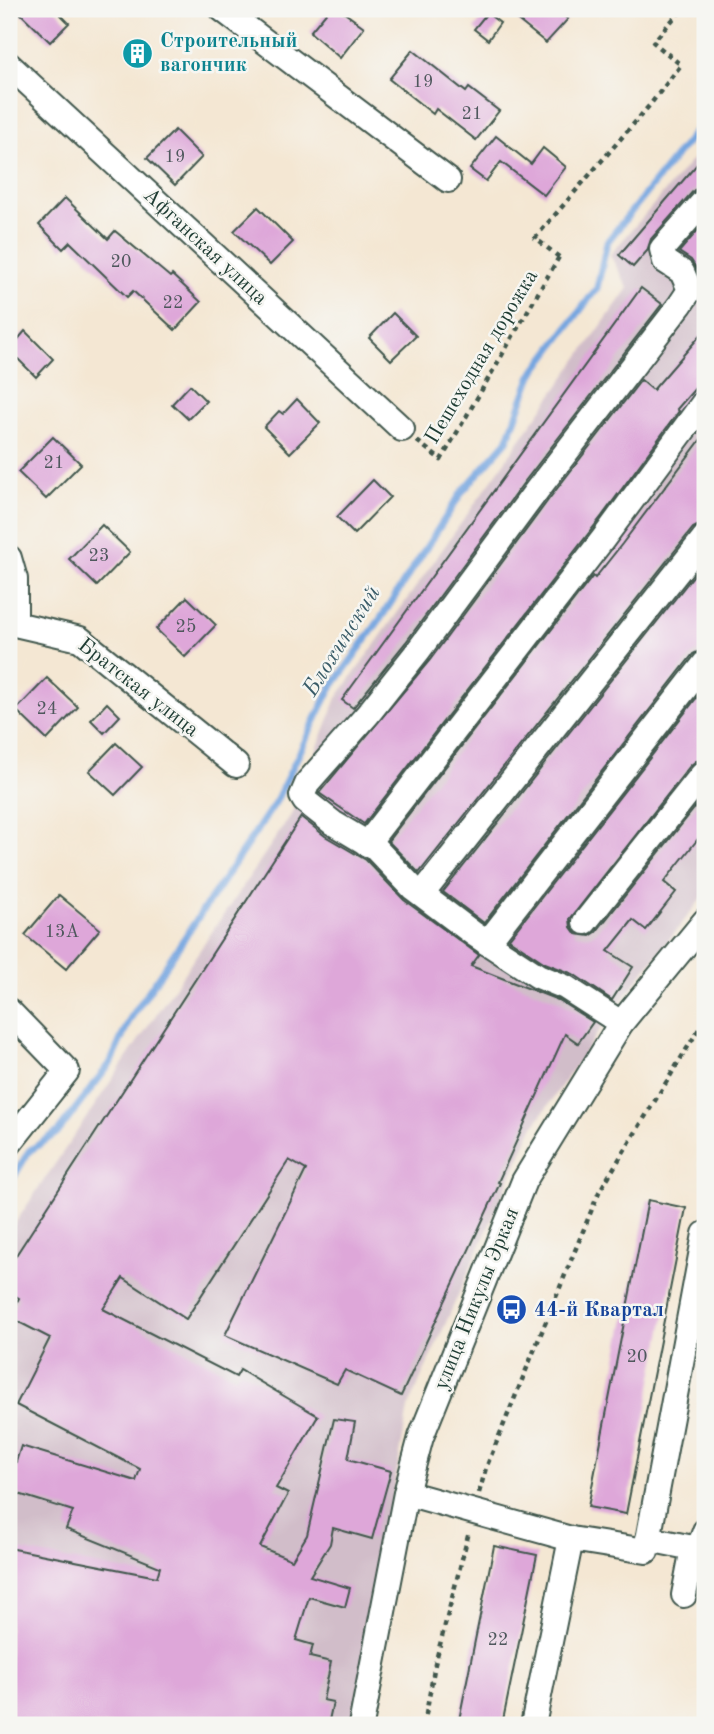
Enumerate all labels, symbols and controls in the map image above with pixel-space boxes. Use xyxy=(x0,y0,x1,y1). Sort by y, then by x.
place label: Строительный вагончик xyxy=(160,31,298,76)
building icon: Строительный вагончик xyxy=(120,36,154,70)
house number: 19 xyxy=(413,73,433,91)
house number: 21 xyxy=(462,105,482,123)
house number: 19 xyxy=(165,148,185,166)
street label: Афганская улица xyxy=(139,184,271,310)
house number: 20 xyxy=(111,253,131,271)
street label: Пешеходная дорожка xyxy=(422,266,542,448)
house number: 22 xyxy=(163,294,183,312)
house number: 21 xyxy=(44,454,64,472)
house number: 23 xyxy=(89,547,109,565)
water label: Блохинский xyxy=(299,582,385,701)
house number: 25 xyxy=(176,618,196,636)
street label: Братская улица xyxy=(74,635,202,741)
house number: 24 xyxy=(37,700,57,718)
house number: 13А xyxy=(45,923,80,941)
street label: улица Никулы Эркая xyxy=(431,1205,523,1393)
bus stop icon: 44-й Квартал xyxy=(494,1293,528,1327)
place label: 44-й Квартал xyxy=(534,1300,664,1321)
house number: 20 xyxy=(627,1348,647,1366)
house number: 22 xyxy=(488,1631,508,1649)

